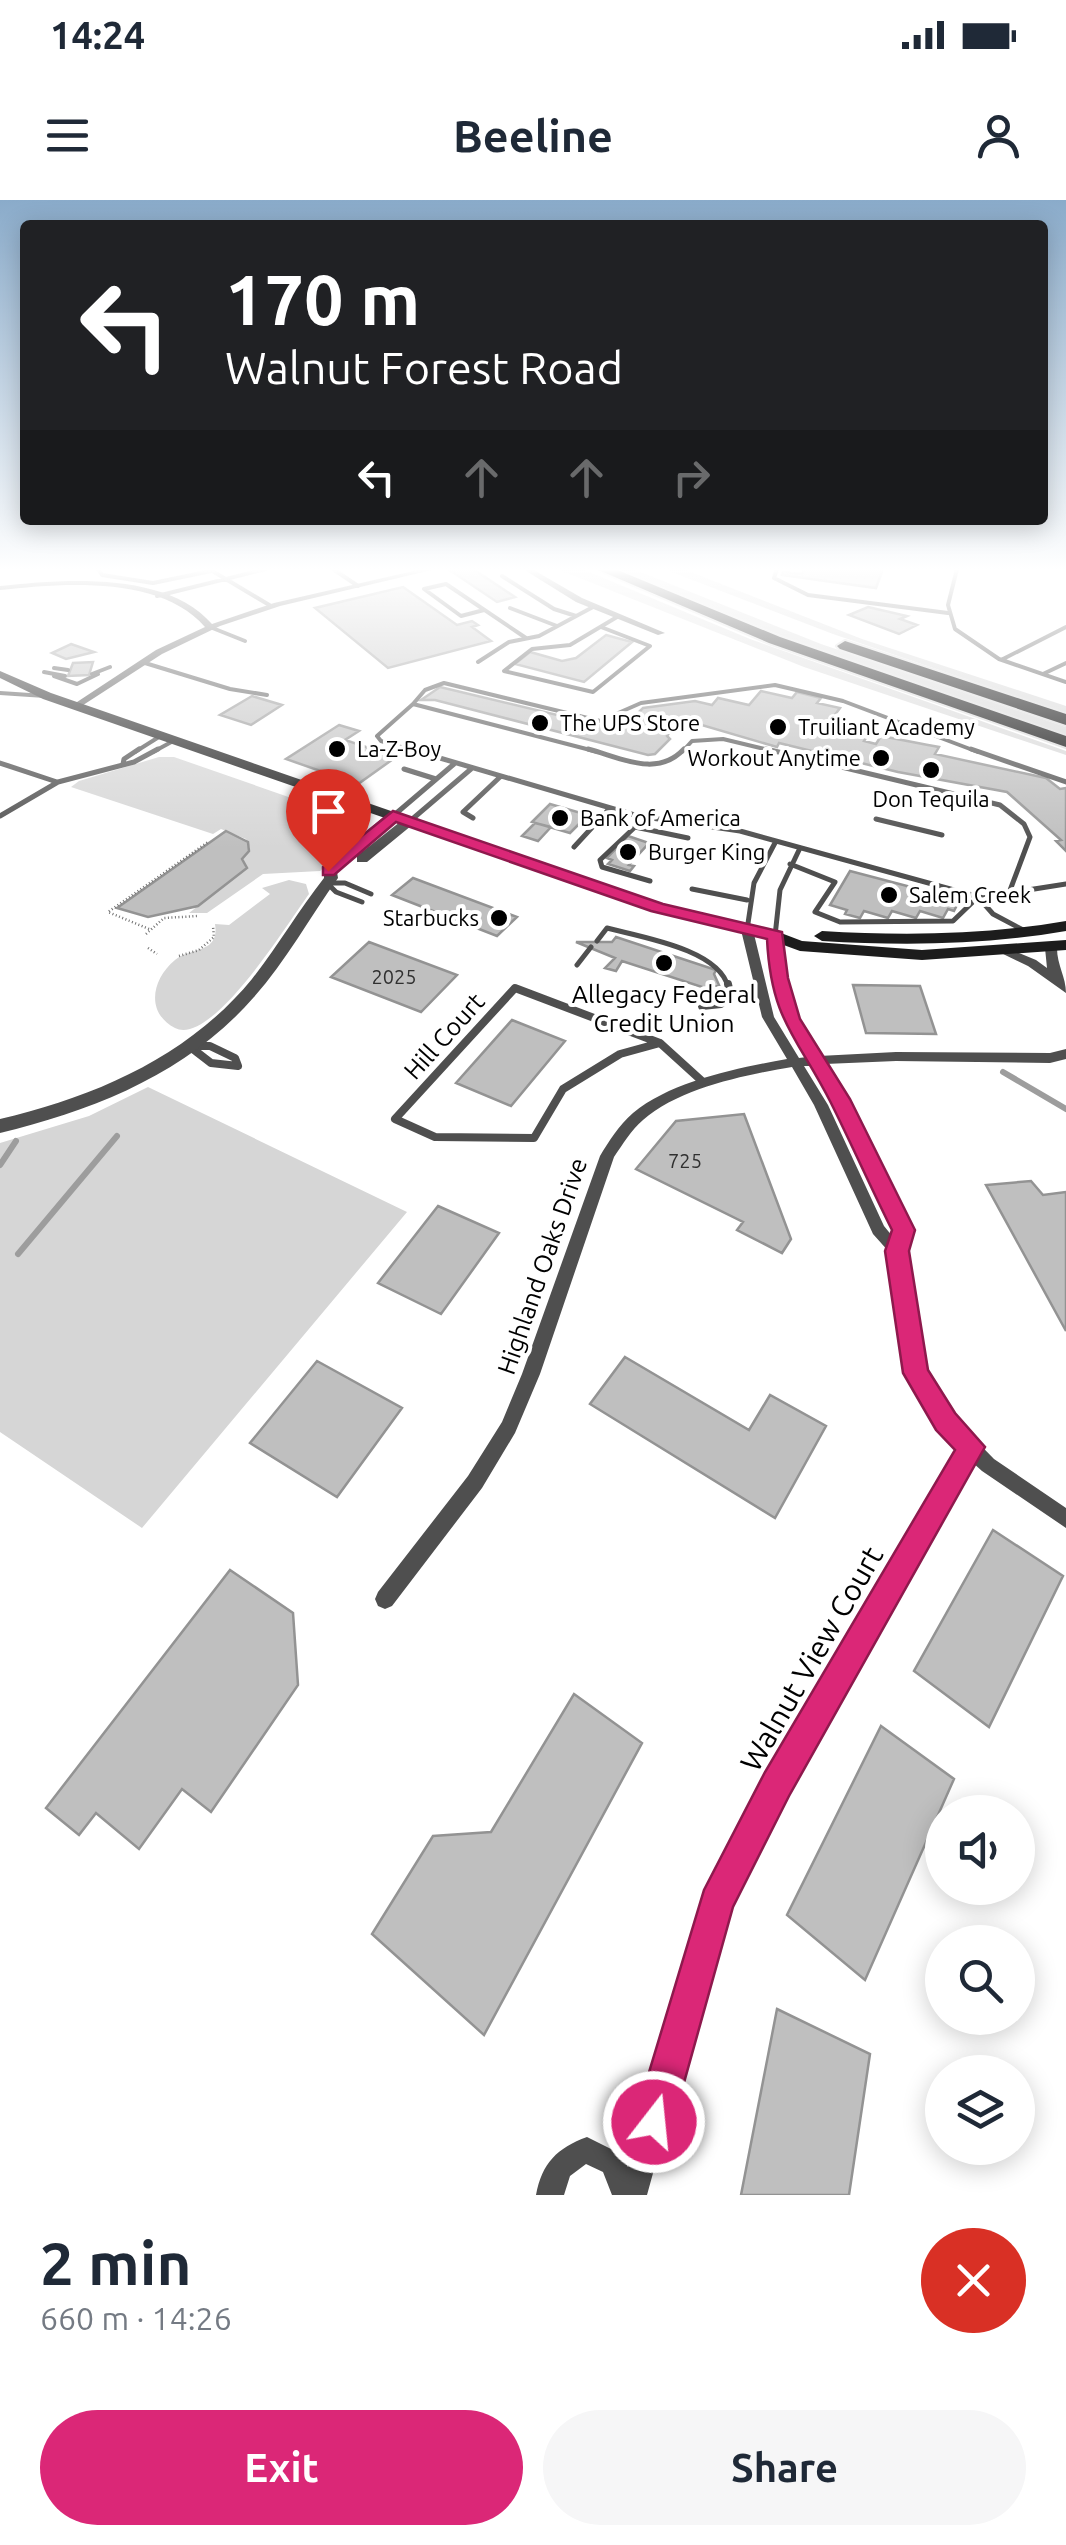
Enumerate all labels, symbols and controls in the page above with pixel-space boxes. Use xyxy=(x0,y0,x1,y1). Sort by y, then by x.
text: 14:24 xyxy=(50,14,145,56)
icon: menu xyxy=(40,108,95,163)
icon: person xyxy=(971,108,1026,163)
text: Beeline xyxy=(453,110,613,161)
icon: left xyxy=(60,260,190,390)
text: 170 m xyxy=(225,260,420,338)
text: Walnut Forest Road xyxy=(225,342,623,393)
icon: left xyxy=(349,450,404,505)
icon: ahead xyxy=(454,450,509,505)
icon: ahead xyxy=(559,450,614,505)
icon: right xyxy=(664,450,719,505)
place label: The UPS Store xyxy=(560,710,700,735)
marker: The UPS Store xyxy=(529,712,551,734)
place label: Truiliant Academy xyxy=(798,714,975,739)
marker: Truiliant Academy xyxy=(767,716,789,738)
place label: La-Z-Boy xyxy=(357,736,441,761)
marker: La-Z-Boy xyxy=(326,738,348,760)
place label: Workout Anytime xyxy=(688,745,861,770)
marker: Workout Anytime xyxy=(870,747,892,769)
marker: Don Tequila xyxy=(920,759,942,781)
pin xyxy=(286,769,371,872)
icon: arrive xyxy=(301,784,356,839)
place label: Don Tequila xyxy=(872,786,990,811)
place label: Bank of America xyxy=(580,805,741,830)
marker: Bank of America xyxy=(549,807,571,829)
place label: Burger King xyxy=(648,839,765,864)
marker: Burger King xyxy=(617,841,639,863)
place label: Salem Creek xyxy=(909,882,1031,907)
marker: Salem Creek xyxy=(878,884,900,906)
place label: Starbucks xyxy=(383,905,479,930)
marker: Starbucks xyxy=(488,907,510,929)
marker: Allegacy Federal Credit Union xyxy=(653,952,675,974)
house number: 2025 xyxy=(371,965,417,988)
place label: Allegacy Federal Credit Union xyxy=(572,980,756,1037)
street label: Hill Court xyxy=(398,987,490,1085)
house number: 725 xyxy=(668,1149,702,1172)
street label: Highland Oaks Drive xyxy=(492,1154,592,1378)
street label: Walnut View Court xyxy=(733,1540,889,1777)
map controls xyxy=(925,1795,1035,2165)
button: sound xyxy=(925,1795,1035,1905)
button: search xyxy=(925,1925,1035,2035)
button: layers xyxy=(925,2055,1035,2165)
position arrow xyxy=(602,2070,706,2174)
button: close xyxy=(921,2228,1026,2333)
text: 2 min xyxy=(40,2229,192,2296)
text: 660 m · 14:26 xyxy=(40,2300,232,2336)
button: Exit xyxy=(40,2410,523,2525)
button: Share xyxy=(543,2410,1026,2525)

